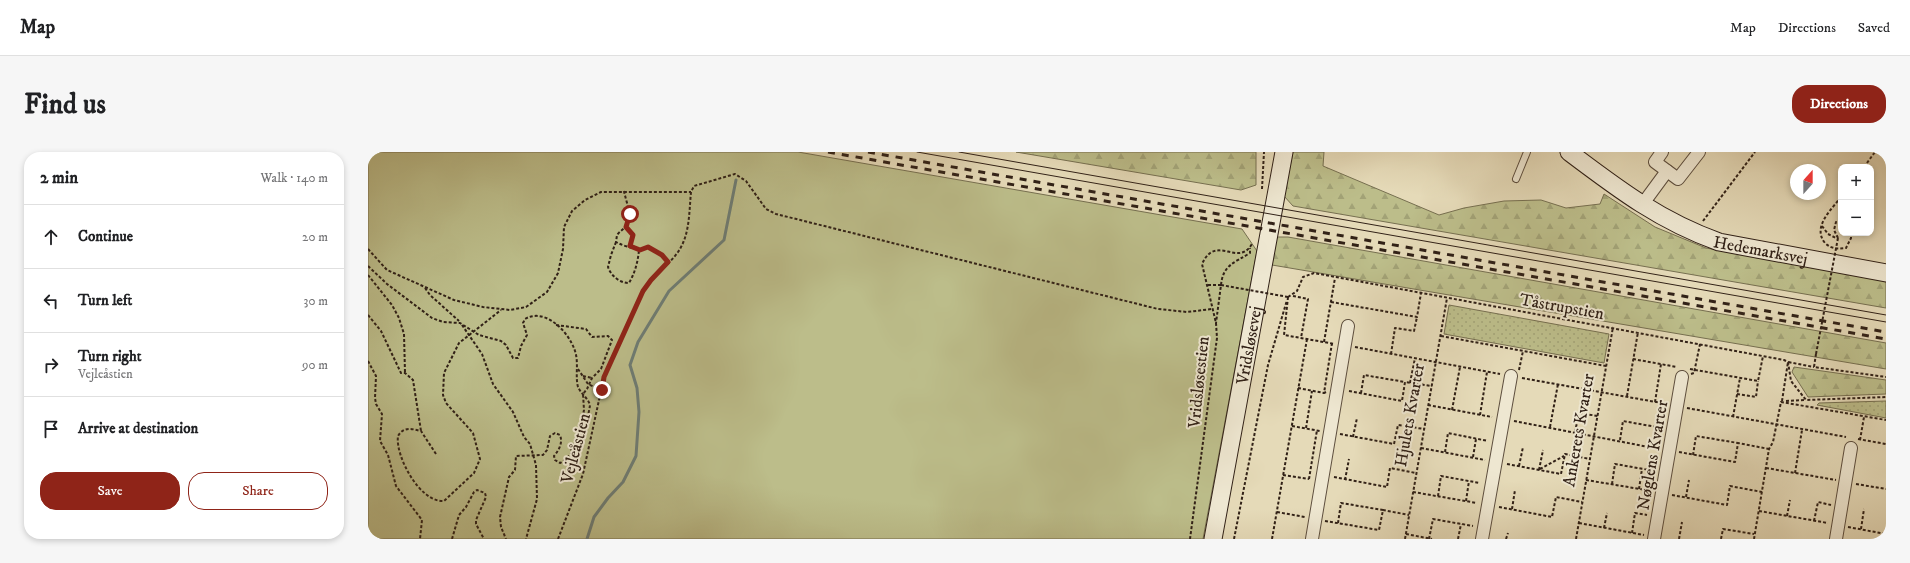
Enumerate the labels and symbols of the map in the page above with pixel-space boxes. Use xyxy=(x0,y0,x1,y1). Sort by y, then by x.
north arrow xyxy=(1790,164,1826,200)
route start xyxy=(621,205,639,223)
street label: Hedemarksvej xyxy=(1711,231,1809,270)
street label: Tåstrupstien xyxy=(1518,289,1606,325)
street label: Vridsløsevej xyxy=(1231,304,1268,387)
street label: Vridsløsestien xyxy=(1183,335,1215,430)
street label: Hjulets Kvarter xyxy=(1390,361,1430,469)
street label: Ankerets Kvarter xyxy=(1558,371,1600,488)
route end xyxy=(593,381,611,399)
street label: Nøglens Kvarter xyxy=(1632,398,1674,512)
street label: Vejleåstien xyxy=(556,411,596,487)

